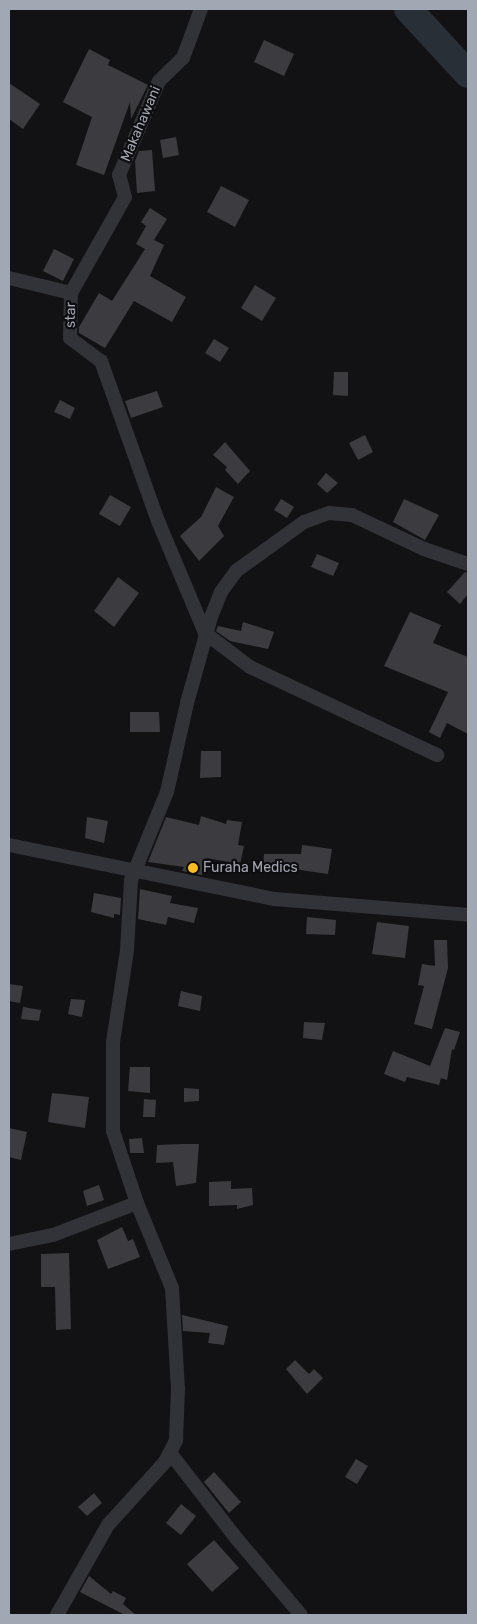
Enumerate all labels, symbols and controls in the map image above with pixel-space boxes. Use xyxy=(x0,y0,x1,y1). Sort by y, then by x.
street label: Makahawani xyxy=(118,84,164,164)
street label: star xyxy=(62,302,80,328)
place label: Furaha Medics xyxy=(203,860,298,876)
marker: Furaha Medics xyxy=(187,862,199,874)

